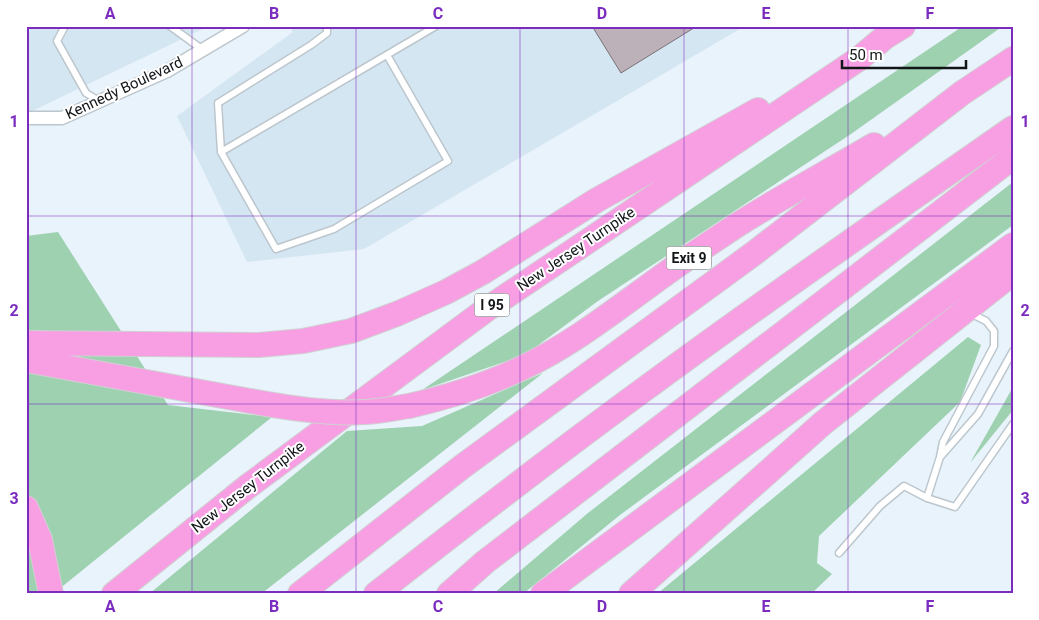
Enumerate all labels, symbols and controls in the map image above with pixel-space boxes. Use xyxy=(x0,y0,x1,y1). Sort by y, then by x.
text: A xyxy=(105,4,116,23)
text: B xyxy=(269,4,279,23)
text: C xyxy=(433,4,443,23)
text: D xyxy=(597,4,607,23)
text: E xyxy=(762,4,771,23)
text: F xyxy=(926,4,935,23)
scale bar xyxy=(842,38,965,70)
text: 50 m xyxy=(849,46,883,64)
street label: Kennedy Boulevard xyxy=(62,53,186,123)
text: 1 xyxy=(9,112,19,131)
text: 1 xyxy=(1020,112,1030,131)
street label: New Jersey Turnpike xyxy=(514,203,638,295)
road number: Exit 9 xyxy=(666,247,712,270)
road number: I 95 xyxy=(474,294,510,316)
text: 2 xyxy=(9,301,19,320)
text: 2 xyxy=(1020,301,1030,320)
street label: New Jersey Turnpike xyxy=(188,437,308,537)
text: 3 xyxy=(9,489,19,508)
text: 3 xyxy=(1020,489,1030,508)
text: A xyxy=(105,597,116,616)
text: B xyxy=(269,597,279,616)
text: C xyxy=(433,597,443,616)
text: D xyxy=(597,597,607,616)
text: E xyxy=(762,597,771,616)
text: F xyxy=(926,597,935,616)

